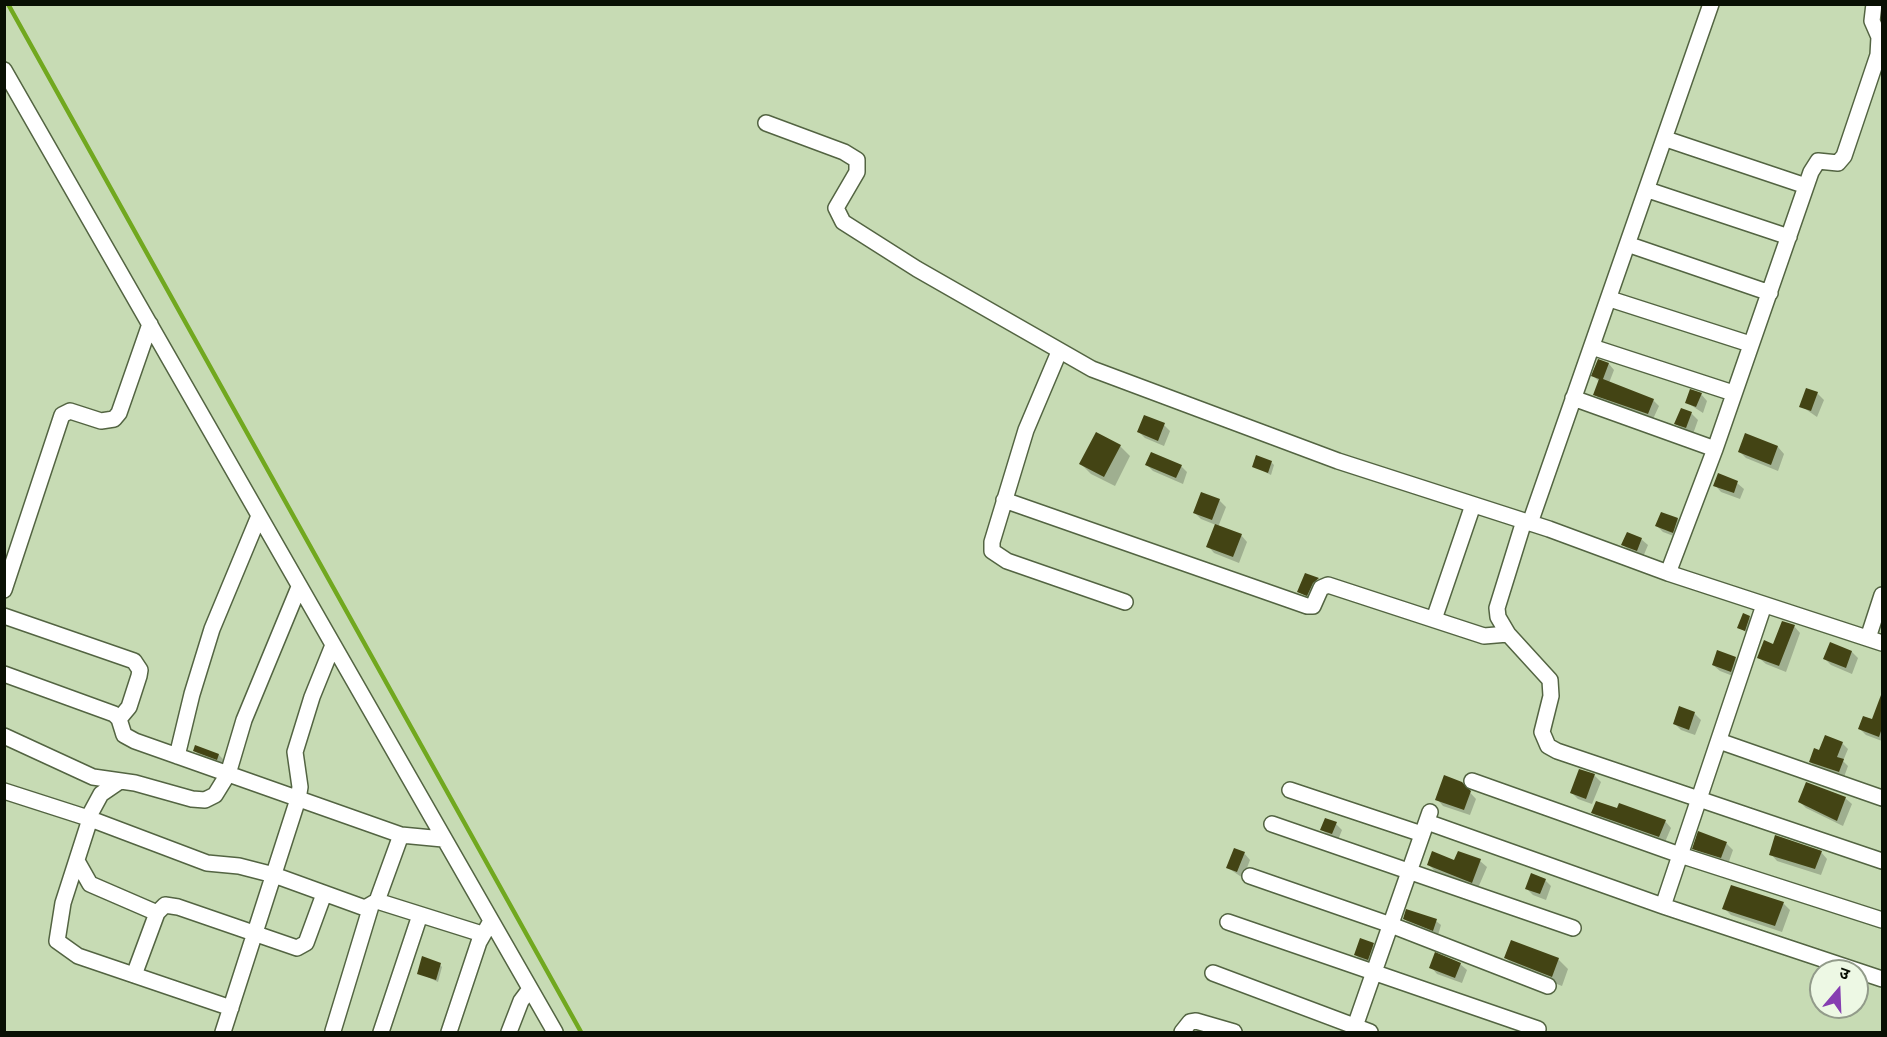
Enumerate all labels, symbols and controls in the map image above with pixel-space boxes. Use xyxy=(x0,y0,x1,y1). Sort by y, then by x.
north arrow xyxy=(1809,959,1869,1019)
text: उ xyxy=(1836,962,1852,986)

